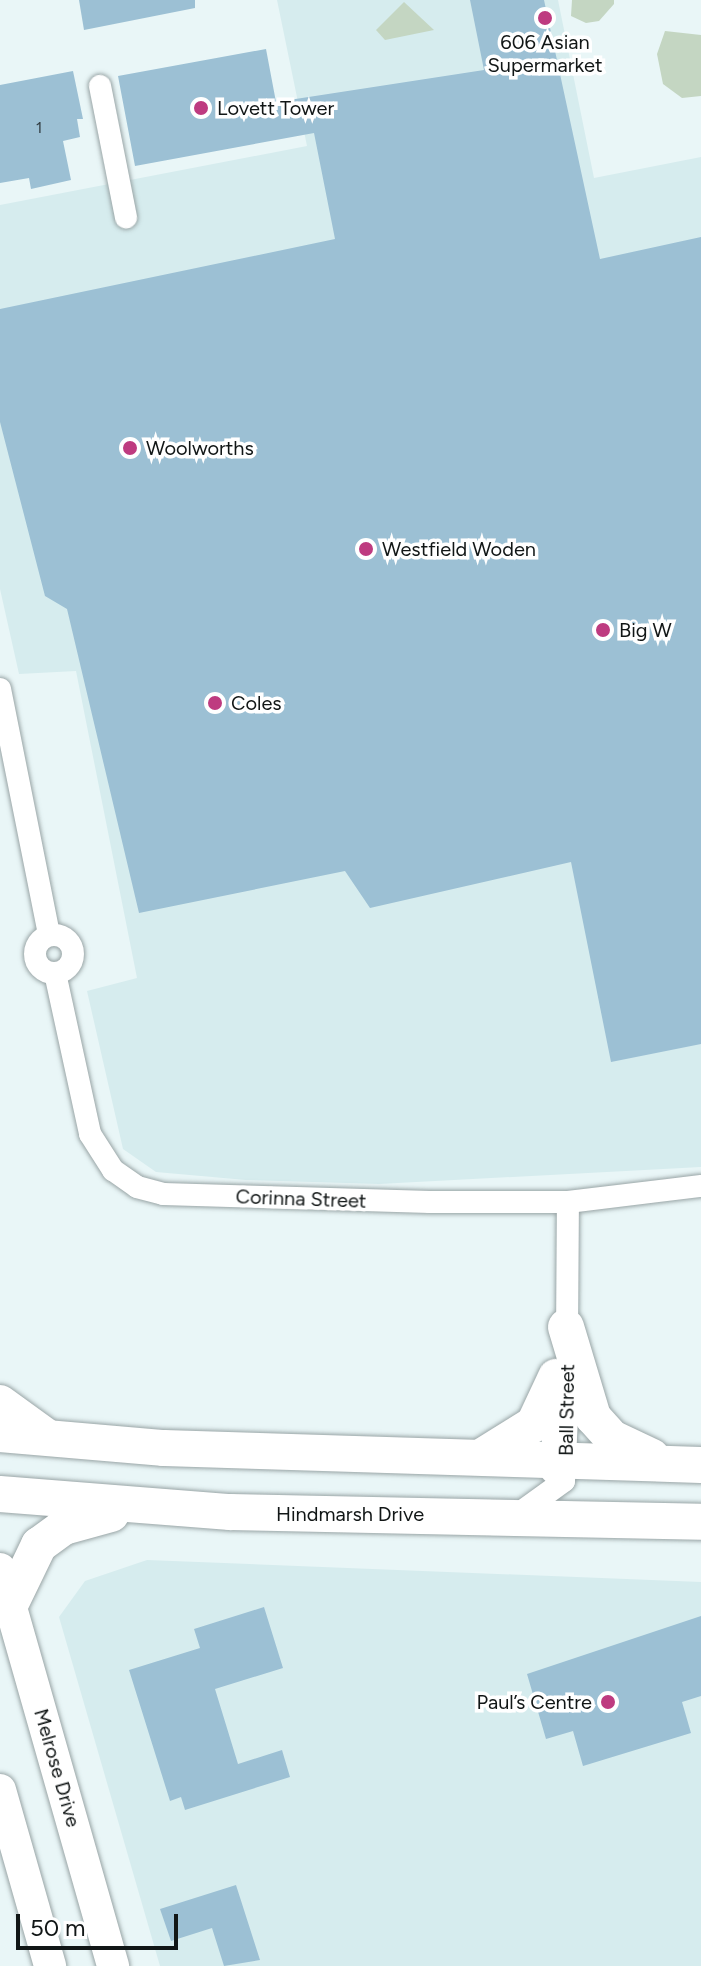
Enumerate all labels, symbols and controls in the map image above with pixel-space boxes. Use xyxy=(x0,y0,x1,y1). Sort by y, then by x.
marker: 606 Asian Supermarket xyxy=(536,9,554,27)
place label: 606 Asian Supermarket xyxy=(488,30,602,77)
place label: Lovett Tower xyxy=(217,96,334,120)
marker: Lovett Tower xyxy=(192,99,210,117)
house number: 1 xyxy=(36,118,42,138)
place label: Woolworths xyxy=(146,436,254,460)
marker: Woolworths xyxy=(121,439,139,457)
place label: Westfield Woden xyxy=(382,537,536,561)
marker: Westfield Woden xyxy=(357,540,375,558)
place label: Big W xyxy=(619,618,672,642)
marker: Big W xyxy=(594,621,612,639)
place label: Coles xyxy=(231,691,282,715)
marker: Coles xyxy=(206,694,224,712)
street label: Corinna Street xyxy=(235,1185,367,1213)
street label: Ball Street xyxy=(554,1364,580,1456)
street label: Hindmarsh Drive xyxy=(276,1502,424,1526)
place label: Paul’s Centre xyxy=(477,1690,592,1714)
marker: Paul’s Centre xyxy=(599,1693,617,1711)
street label: Melrose Drive xyxy=(29,1706,85,1830)
scale bar xyxy=(20,1898,182,1948)
text: 50 m xyxy=(30,1913,86,1942)

